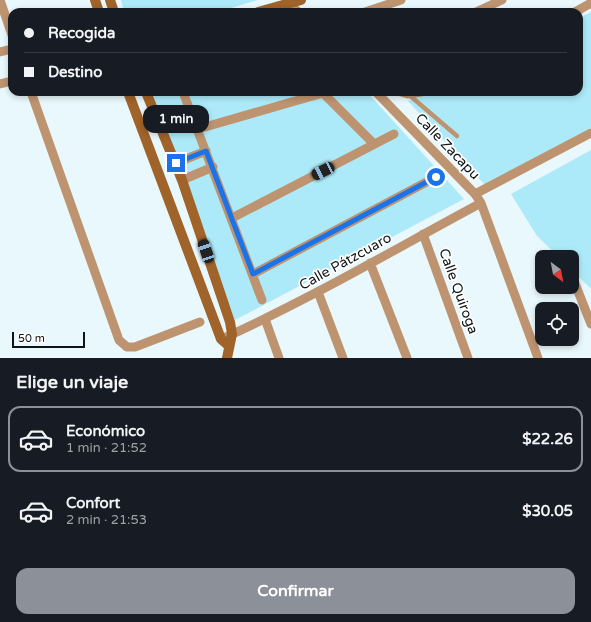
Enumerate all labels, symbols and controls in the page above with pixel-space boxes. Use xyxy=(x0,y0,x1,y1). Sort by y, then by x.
text: Recogida xyxy=(48,24,115,42)
text: Destino xyxy=(48,63,102,81)
callout: 1 min xyxy=(143,105,209,133)
street label: Calle Zacapu xyxy=(412,110,483,183)
text: 1 min xyxy=(159,111,193,127)
route end xyxy=(167,154,185,172)
car xyxy=(310,160,336,182)
route start xyxy=(427,168,445,186)
street label: Calle Pátzcuaro xyxy=(296,229,394,294)
car xyxy=(196,238,216,264)
street label: Calle Quiroga xyxy=(435,246,482,336)
north arrow xyxy=(535,250,579,294)
map controls xyxy=(535,250,579,346)
button: locate xyxy=(535,302,579,346)
scale bar xyxy=(12,330,85,349)
text: 50 m xyxy=(18,332,45,345)
text: Elige un viaje xyxy=(16,371,128,393)
icon: car xyxy=(18,421,54,457)
text: Económico xyxy=(66,422,145,440)
text: $22.26 xyxy=(522,430,573,448)
text: 1 min · 21:52 xyxy=(66,440,147,456)
icon: car xyxy=(18,493,54,529)
text: Confort xyxy=(66,494,120,512)
text: $30.05 xyxy=(522,502,573,520)
text: 2 min · 21:53 xyxy=(66,512,147,528)
button: Confirmar xyxy=(16,568,575,614)

